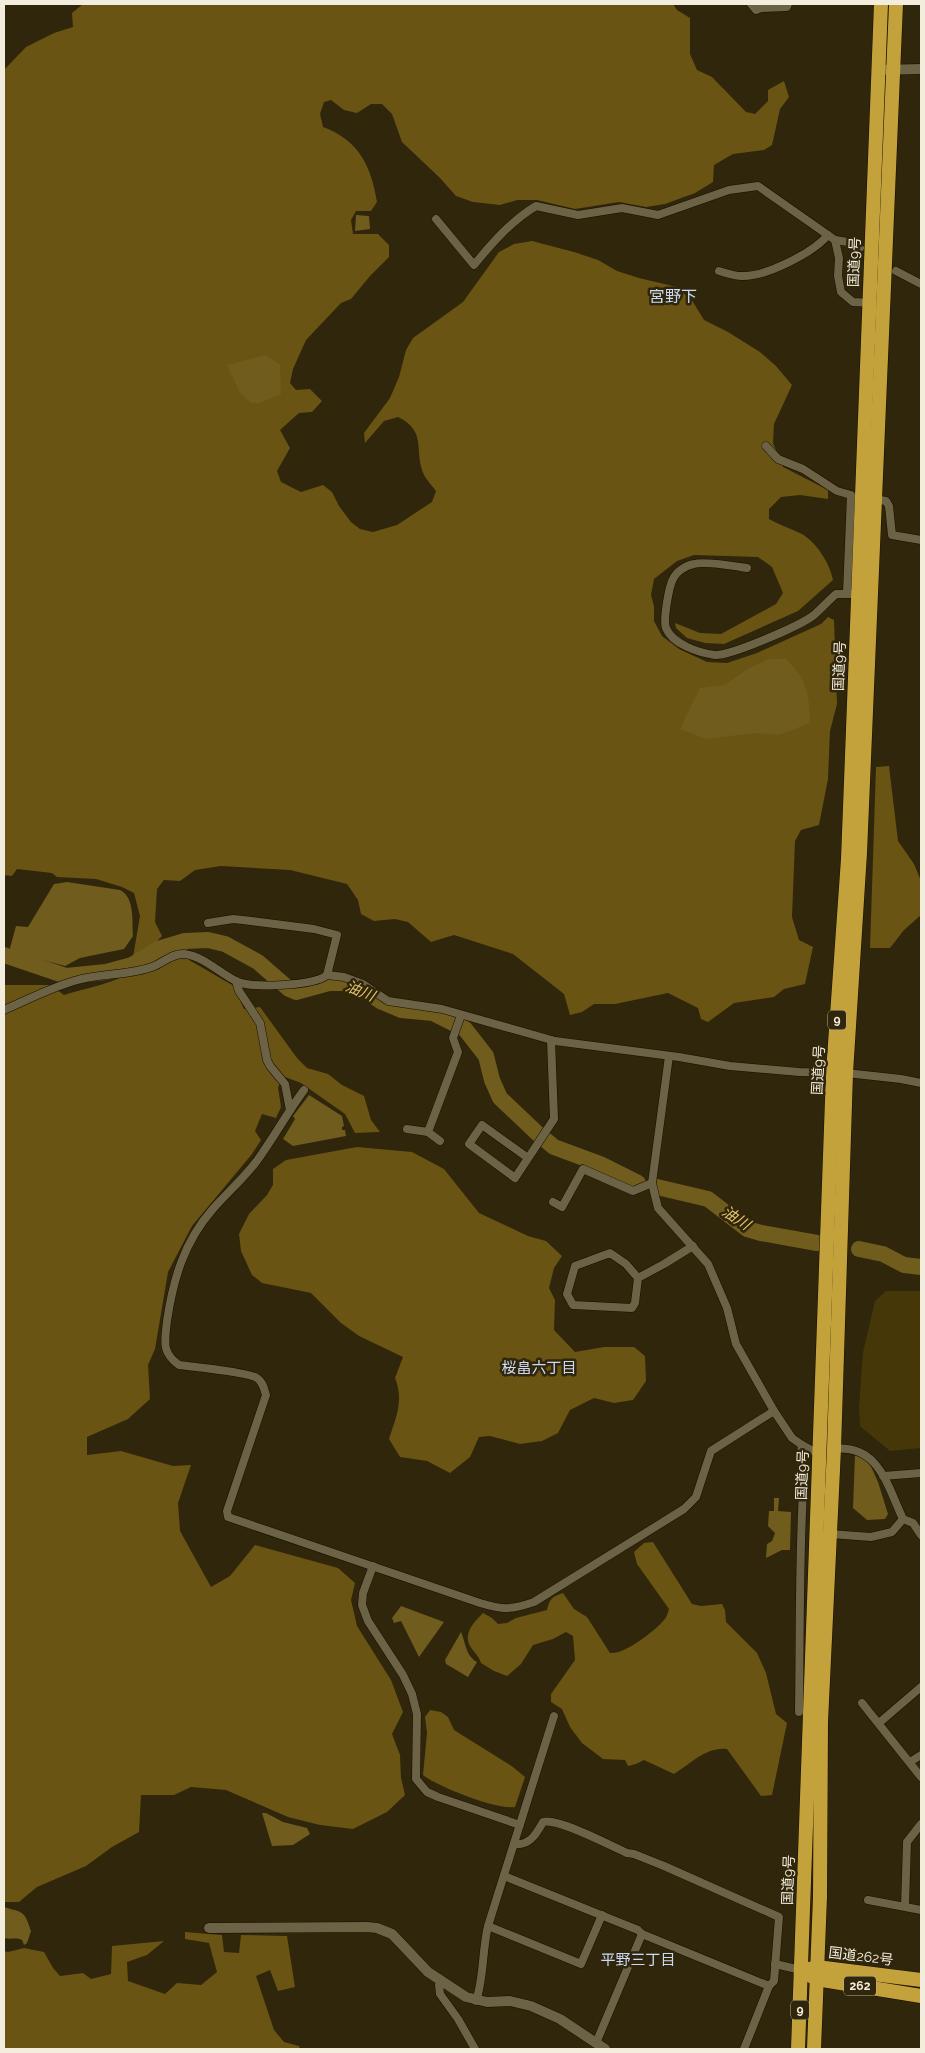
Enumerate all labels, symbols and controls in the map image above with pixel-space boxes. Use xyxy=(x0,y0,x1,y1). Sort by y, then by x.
street label: 国道9号 xyxy=(845,237,863,287)
district label: 宮野下 xyxy=(649,287,697,306)
street label: 国道9号 xyxy=(830,641,848,691)
water label: 油川 xyxy=(343,977,379,1006)
road number: 9 xyxy=(828,1010,846,1030)
street label: 国道9号 xyxy=(809,1045,827,1095)
water label: 油川 xyxy=(719,1202,755,1235)
district label: 桜畠六丁目 xyxy=(501,1359,577,1377)
street label: 国道9号 xyxy=(793,1450,811,1500)
street label: 国道9号 xyxy=(779,1855,797,1905)
street label: 国道262号 xyxy=(828,1944,894,1968)
district label: 平野三丁目 xyxy=(600,1951,676,1969)
road number: 262 xyxy=(844,1976,876,1995)
road number: 9 xyxy=(791,2000,809,2020)

